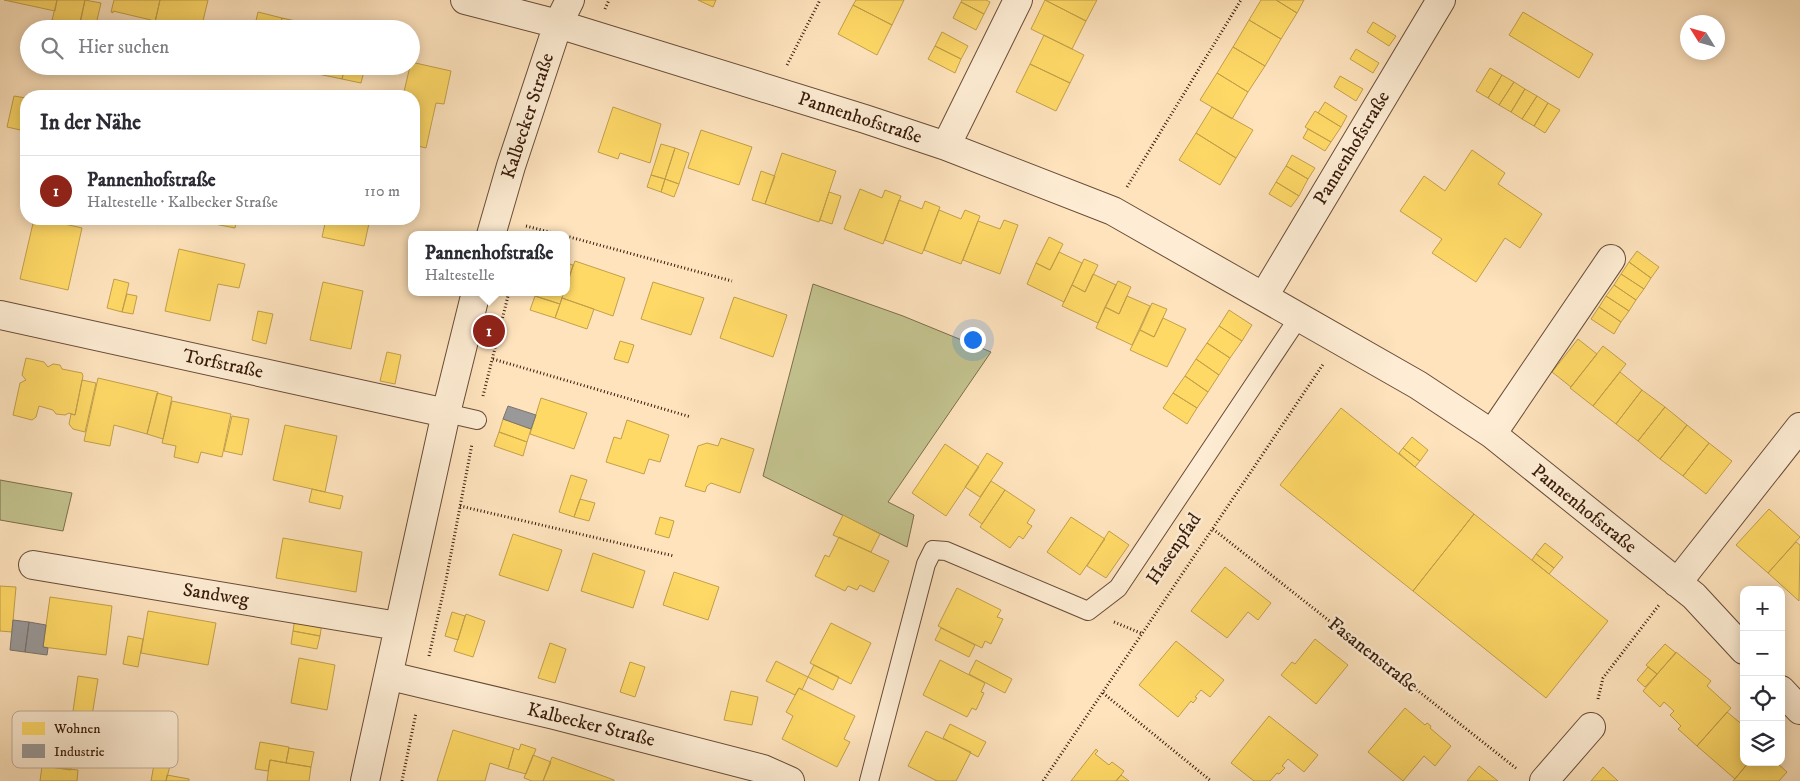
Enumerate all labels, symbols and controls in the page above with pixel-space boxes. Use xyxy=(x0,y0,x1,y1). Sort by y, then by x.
north arrow xyxy=(1680,15,1725,60)
search box xyxy=(20,20,420,75)
icon: search xyxy=(38,34,66,62)
text: Hier suchen xyxy=(78,36,169,59)
street label: Kalbecker Straße xyxy=(497,50,559,182)
street label: Pannenhofstraße xyxy=(795,87,925,149)
street label: Pannenhofstraße xyxy=(1309,87,1395,209)
text: In der Nähe xyxy=(40,110,141,136)
text: Pannenhofstraße xyxy=(87,169,216,192)
text: 1 xyxy=(53,181,59,201)
text: 110 m xyxy=(364,181,400,201)
text: Haltestelle · Kalbecker Straße xyxy=(87,192,278,212)
popup xyxy=(408,231,570,296)
text: Pannenhofstraße xyxy=(425,242,553,265)
text: Haltestelle xyxy=(425,265,495,285)
pin: 1 xyxy=(473,312,505,350)
your location xyxy=(960,327,986,353)
street label: Torfstraße xyxy=(181,344,265,384)
street label: Pannenhofstraße xyxy=(1527,460,1641,559)
street label: Hasenpfad xyxy=(1142,508,1207,589)
street label: Sandweg xyxy=(181,578,251,612)
map controls xyxy=(1740,586,1785,766)
button: + xyxy=(1740,586,1785,631)
street label: Fasanenstraße xyxy=(1323,613,1423,697)
button: − xyxy=(1740,631,1785,676)
button: locate xyxy=(1740,676,1785,721)
street label: Kalbecker Straße xyxy=(525,698,657,752)
legend xyxy=(12,711,178,768)
text: Wohnen xyxy=(53,720,101,738)
button: layers xyxy=(1740,721,1785,766)
text: Industrie xyxy=(54,743,105,761)

